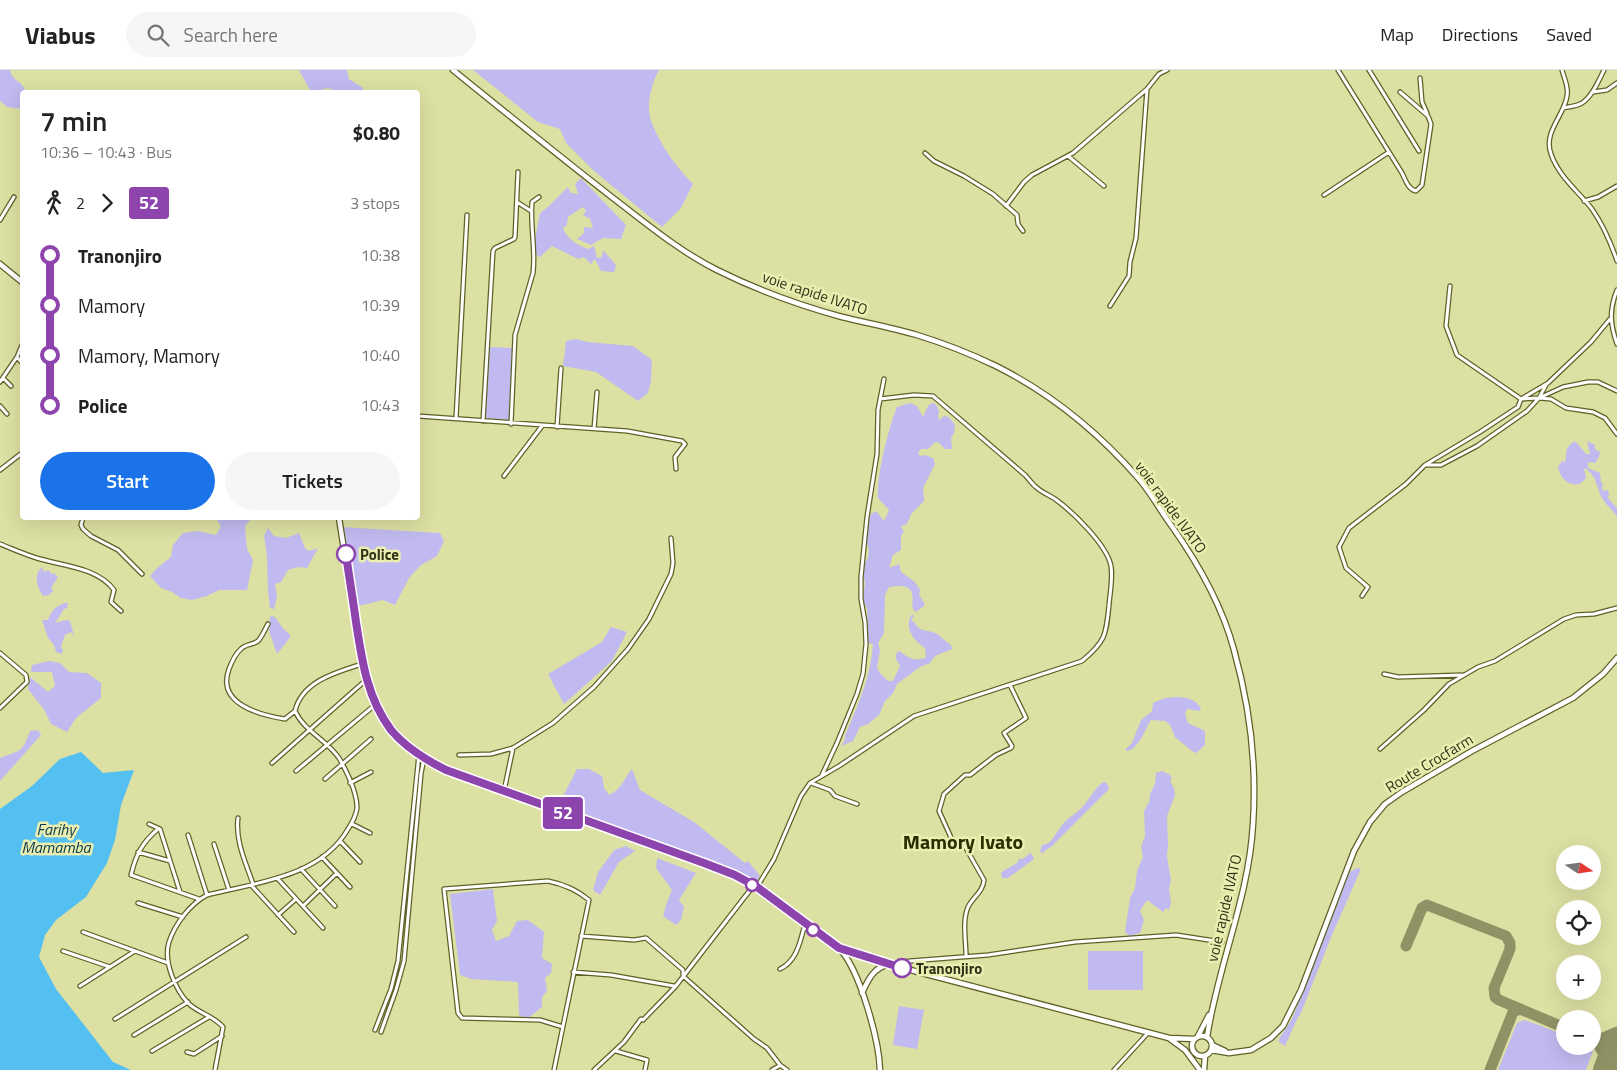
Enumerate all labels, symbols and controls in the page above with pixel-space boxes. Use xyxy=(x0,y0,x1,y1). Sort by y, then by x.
search box xyxy=(126,12,476,57)
text: Viabus xyxy=(25,17,96,53)
text: Search here xyxy=(184,20,278,49)
icon: search xyxy=(144,21,172,49)
text: Map xyxy=(1380,21,1414,48)
text: Directions xyxy=(1442,21,1518,48)
text: Saved xyxy=(1546,21,1592,48)
text: 7 min xyxy=(40,99,107,142)
text: $0.80 xyxy=(353,118,400,147)
text: 10:36 – 10:43 · Bus xyxy=(40,140,172,164)
icon: walk xyxy=(40,189,68,217)
icon: forward xyxy=(93,189,121,217)
text: 52 xyxy=(139,189,159,216)
text: 2 xyxy=(76,191,85,215)
text: 3 stops xyxy=(350,191,400,215)
text: Tranonjiro xyxy=(78,241,162,270)
text: 10:38 xyxy=(361,243,400,267)
street label: voie rapide IVATO xyxy=(759,265,871,321)
text: Mamory xyxy=(78,291,145,320)
text: 10:39 xyxy=(361,293,400,317)
text: Mamory, Mamory xyxy=(78,341,220,370)
text: 10:40 xyxy=(361,343,400,367)
text: Police xyxy=(78,391,127,420)
text: 10:43 xyxy=(361,393,400,417)
button: Start xyxy=(40,452,215,510)
button: Tickets xyxy=(225,452,400,510)
street label: voie rapide IVATO xyxy=(1129,456,1213,558)
place label: Police xyxy=(360,543,399,566)
marker: Police xyxy=(336,544,356,564)
street label: Route Crocfarm xyxy=(1381,728,1477,798)
line badge: 52 xyxy=(540,797,586,829)
text: 52 xyxy=(553,799,573,826)
water label: Farihy Mamamba xyxy=(21,817,92,859)
district label: Mamory Ivato xyxy=(903,826,1023,857)
north arrow xyxy=(1556,845,1601,890)
map controls xyxy=(1556,845,1601,1055)
street label: voie rapide IVATO xyxy=(1200,852,1248,964)
unlabelled marker xyxy=(745,878,759,892)
button: locate xyxy=(1556,900,1601,945)
unlabelled marker xyxy=(806,923,820,937)
button: + xyxy=(1556,955,1601,1000)
place label: Tranonjiro xyxy=(916,957,982,980)
marker: Tranonjiro xyxy=(892,958,912,978)
button: − xyxy=(1556,1010,1601,1055)

